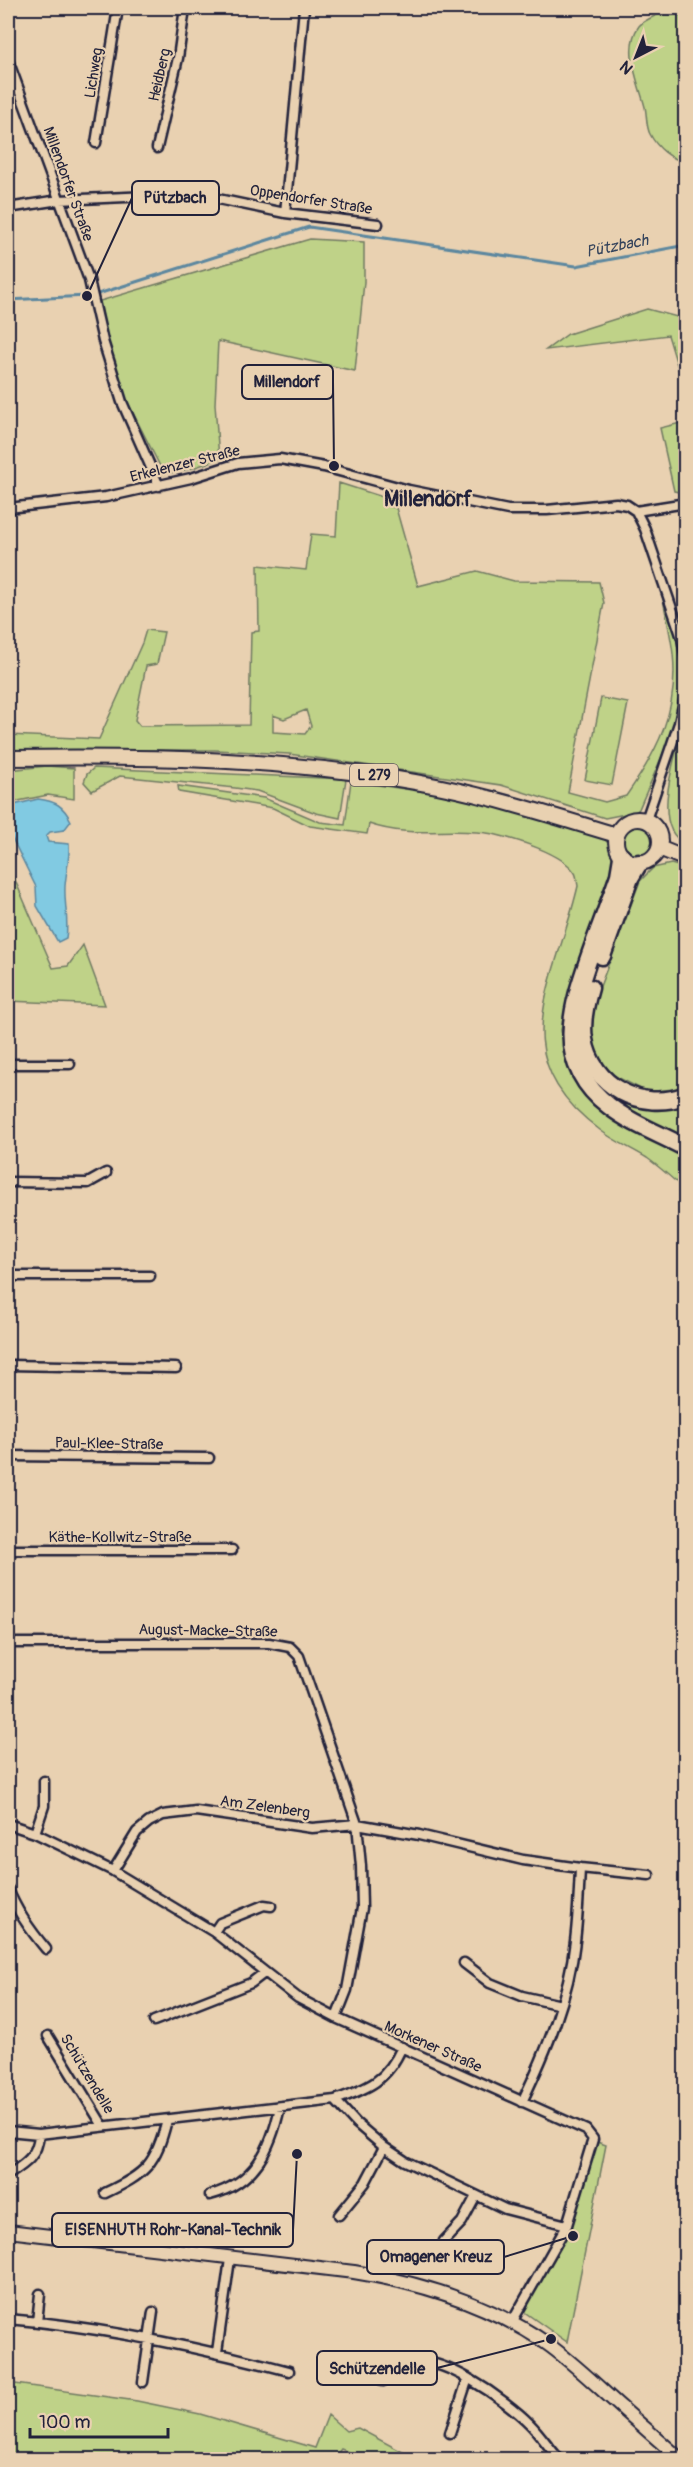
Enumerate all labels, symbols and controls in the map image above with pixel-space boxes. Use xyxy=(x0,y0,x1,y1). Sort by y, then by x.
north arrow xyxy=(606,27,666,87)
street label: Lichweg xyxy=(81,46,107,100)
street label: Heidberg xyxy=(145,47,175,103)
text: N xyxy=(616,56,637,78)
street label: Millendorfer Straße xyxy=(38,124,98,244)
callout: Pützbach xyxy=(132,181,219,215)
street label: Oppendorfer Straße xyxy=(248,181,374,219)
text: Pützbach xyxy=(144,188,207,208)
water label: Pützbach xyxy=(584,230,651,262)
callout: Millendorf xyxy=(242,365,333,399)
text: Millendorf xyxy=(254,372,321,392)
street label: Erkelenzer Straße xyxy=(128,441,242,487)
district label: Millendorf xyxy=(384,486,472,513)
road number: L 279 xyxy=(350,764,398,786)
street label: Paul-Klee-Straße xyxy=(55,1434,164,1454)
street label: Käthe-Kollwitz-Straße xyxy=(48,1528,192,1547)
street label: August-Macke-Straße xyxy=(138,1620,278,1642)
street label: Am Zelenberg xyxy=(219,1791,311,1823)
street label: Morkener Straße xyxy=(381,2017,485,2077)
street label: Schützendelle xyxy=(56,2031,119,2118)
callout: EISENHUTH Rohr-Kanal-Technik xyxy=(52,2213,293,2247)
text: EISENHUTH Rohr-Kanal-Technik xyxy=(65,2220,282,2240)
callout: Omagener Kreuz xyxy=(367,2240,504,2274)
text: Omagener Kreuz xyxy=(380,2247,493,2267)
callout: Schützendelle xyxy=(317,2351,437,2385)
text: Schützendelle xyxy=(329,2359,426,2379)
scale bar xyxy=(30,2401,168,2439)
text: 100 m xyxy=(39,2411,91,2434)

